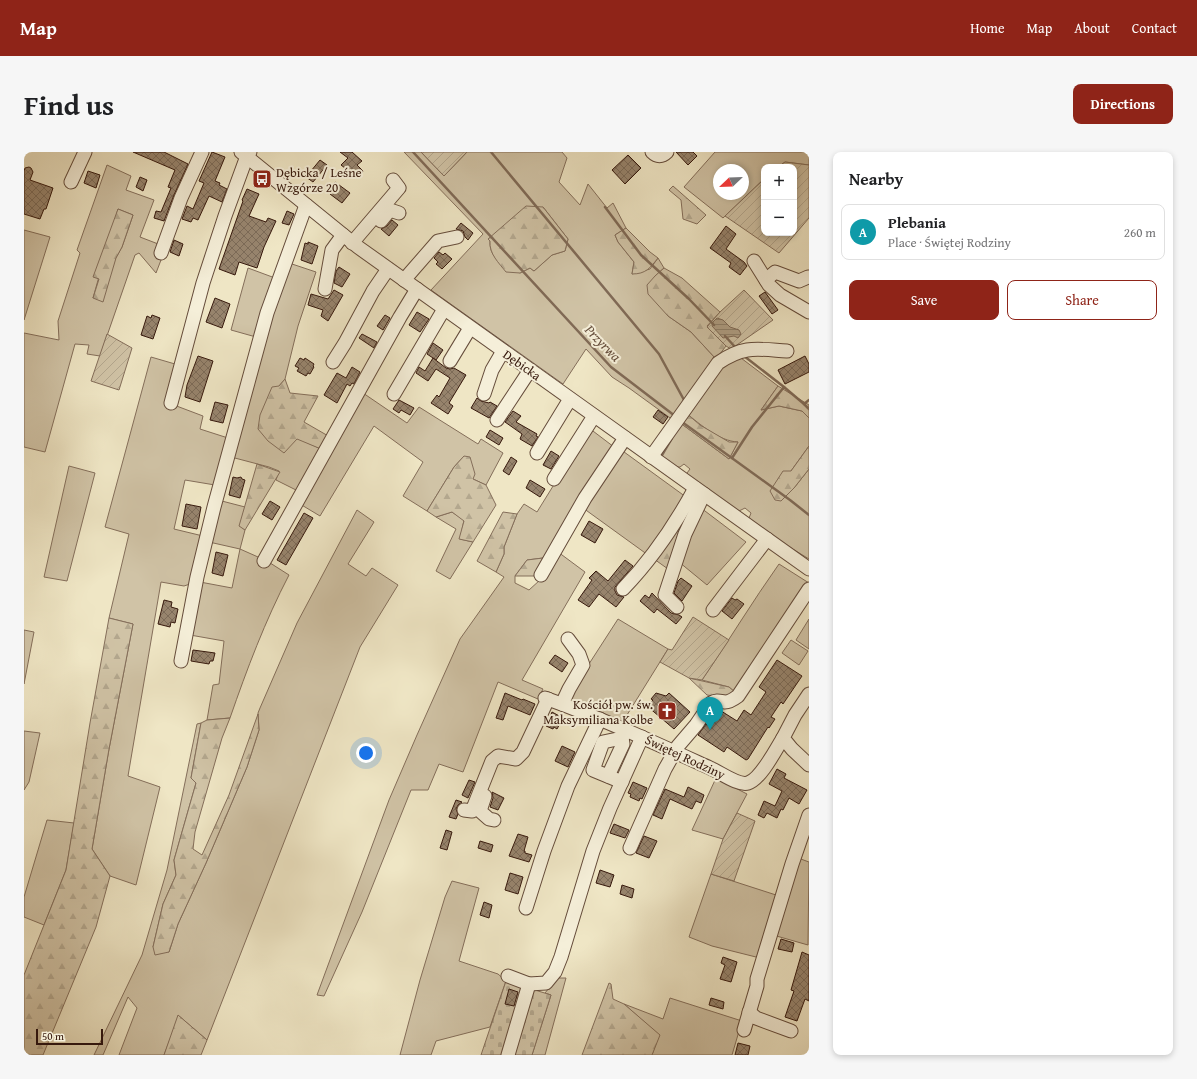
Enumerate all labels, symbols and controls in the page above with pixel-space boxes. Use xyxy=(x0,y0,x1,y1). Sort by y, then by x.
text: Map xyxy=(20,14,57,42)
text: Home xyxy=(970,18,1005,38)
text: Map xyxy=(1027,18,1052,38)
text: About xyxy=(1074,18,1110,38)
text: Contact xyxy=(1132,18,1177,38)
text: Find us xyxy=(24,84,114,125)
button: Directions xyxy=(1073,84,1173,124)
place label: Dębicka / Leśne Wzgórze 20 xyxy=(276,163,362,197)
north arrow xyxy=(713,164,749,200)
map controls xyxy=(761,164,797,236)
button: + xyxy=(761,164,797,200)
text: Nearby xyxy=(849,166,903,191)
bus stop icon: Dębicka / Leśne Wzgórze 20 xyxy=(251,168,273,190)
button: − xyxy=(761,200,797,236)
text: Plebania xyxy=(888,212,946,233)
text: A xyxy=(859,223,867,242)
text: 260 m xyxy=(1124,223,1156,242)
text: Place · Świętej Rodziny xyxy=(888,233,1011,252)
button: Save xyxy=(849,280,999,320)
button: Share xyxy=(1007,280,1157,320)
water label: Przyrwa xyxy=(580,319,626,366)
street label: Dębicka xyxy=(499,345,546,386)
place label: Kościół pw. św. Maksymiliana Kolbe xyxy=(543,695,653,729)
pin: A xyxy=(697,697,723,730)
church icon: Kościół pw. św. Maksymiliana Kolbe xyxy=(656,700,678,722)
street label: Świętej Rodziny xyxy=(642,730,729,784)
your location xyxy=(356,743,376,763)
scale bar xyxy=(36,1027,103,1046)
text: 50 m xyxy=(42,1028,64,1044)

